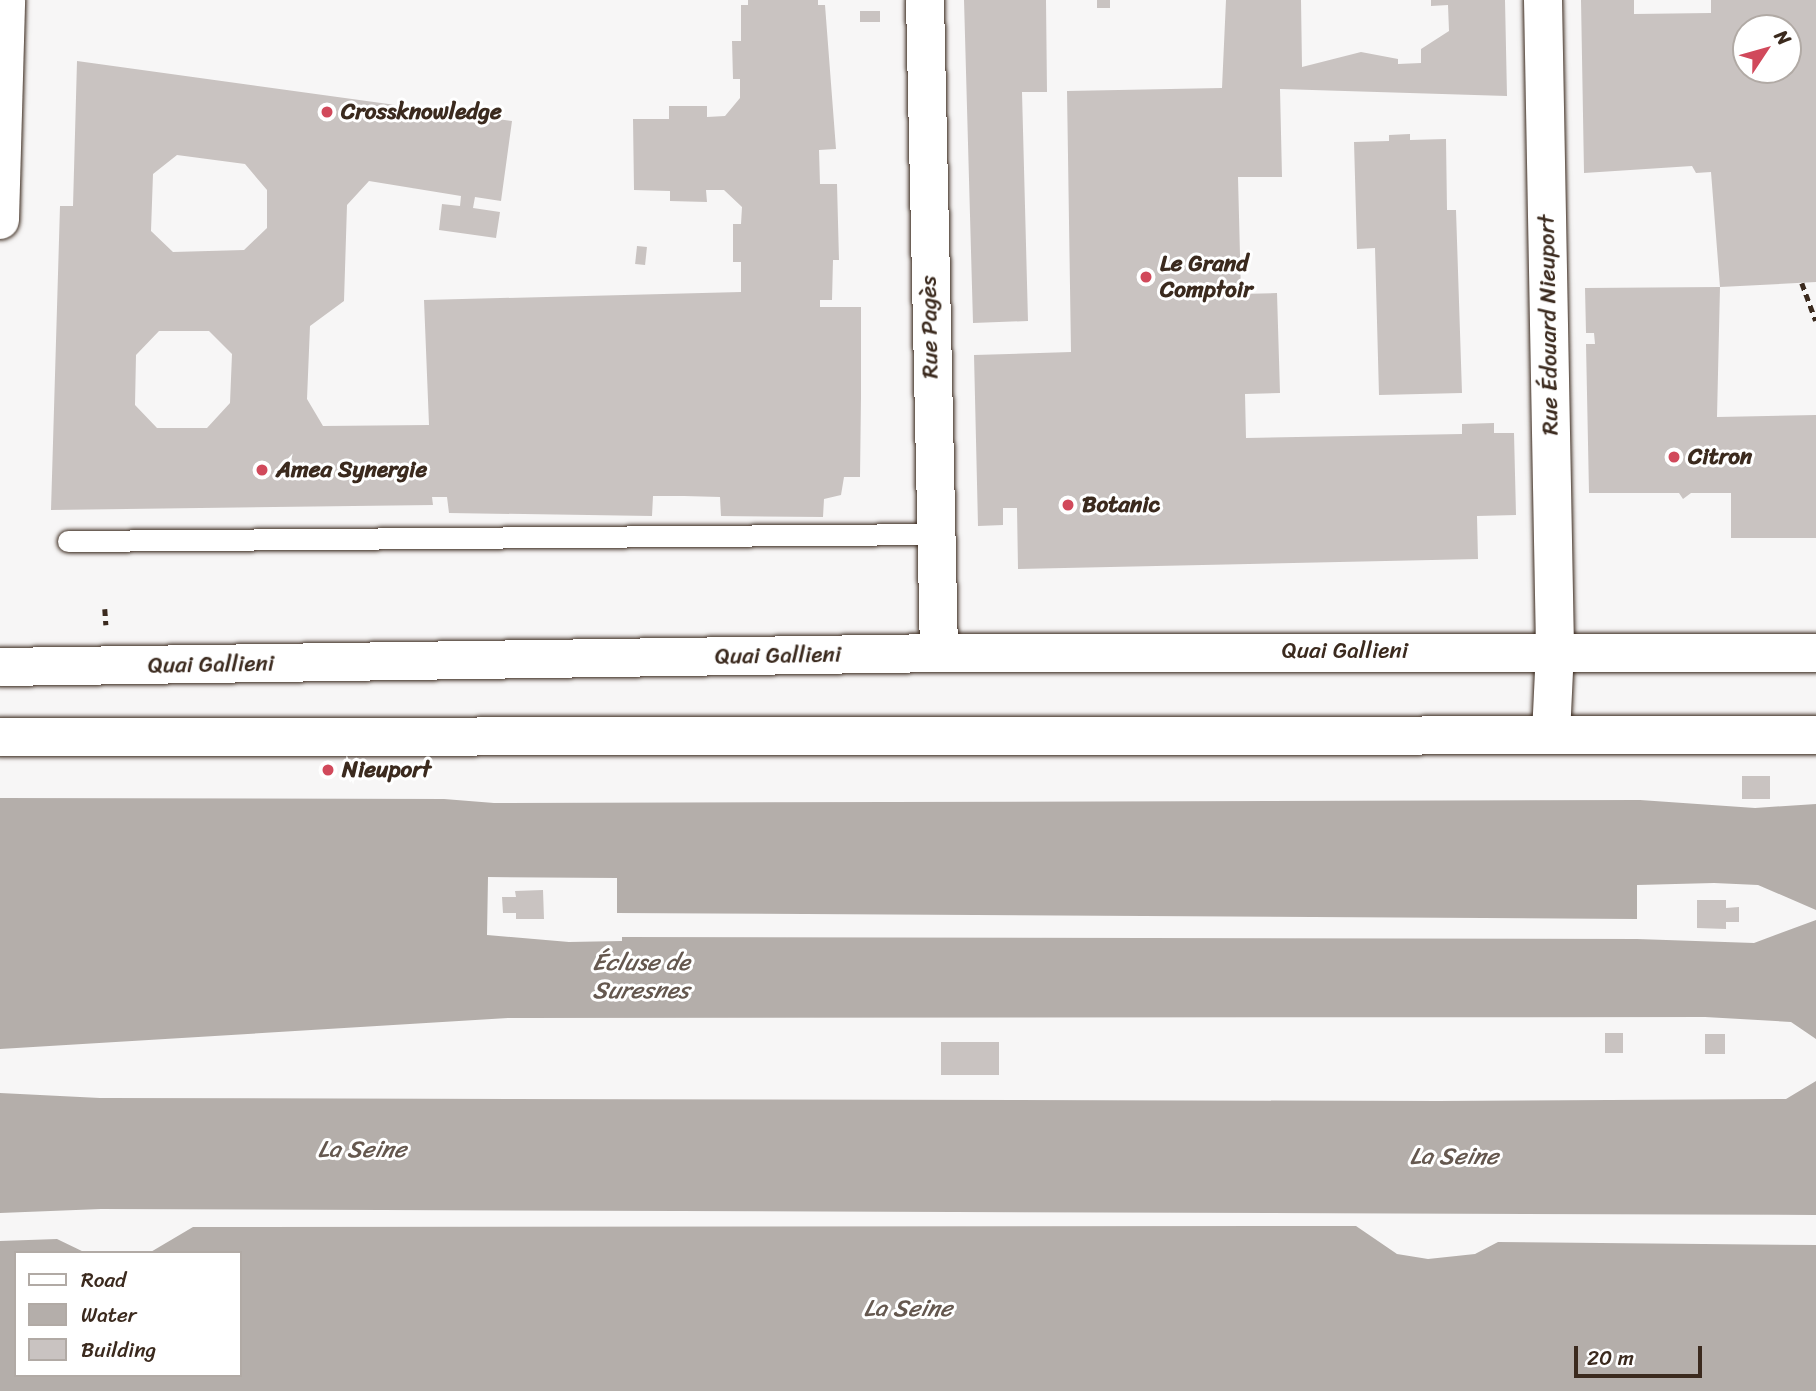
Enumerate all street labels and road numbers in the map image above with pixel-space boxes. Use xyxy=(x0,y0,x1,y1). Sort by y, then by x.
street label: Rue Édouard Nieuport xyxy=(1533,214,1565,436)
street label: Rue Pagès xyxy=(915,275,945,379)
street label: Quai Gallieni xyxy=(1282,637,1408,665)
street label: Quai Gallieni xyxy=(715,641,841,671)
street label: Quai Gallieni xyxy=(148,650,274,680)

